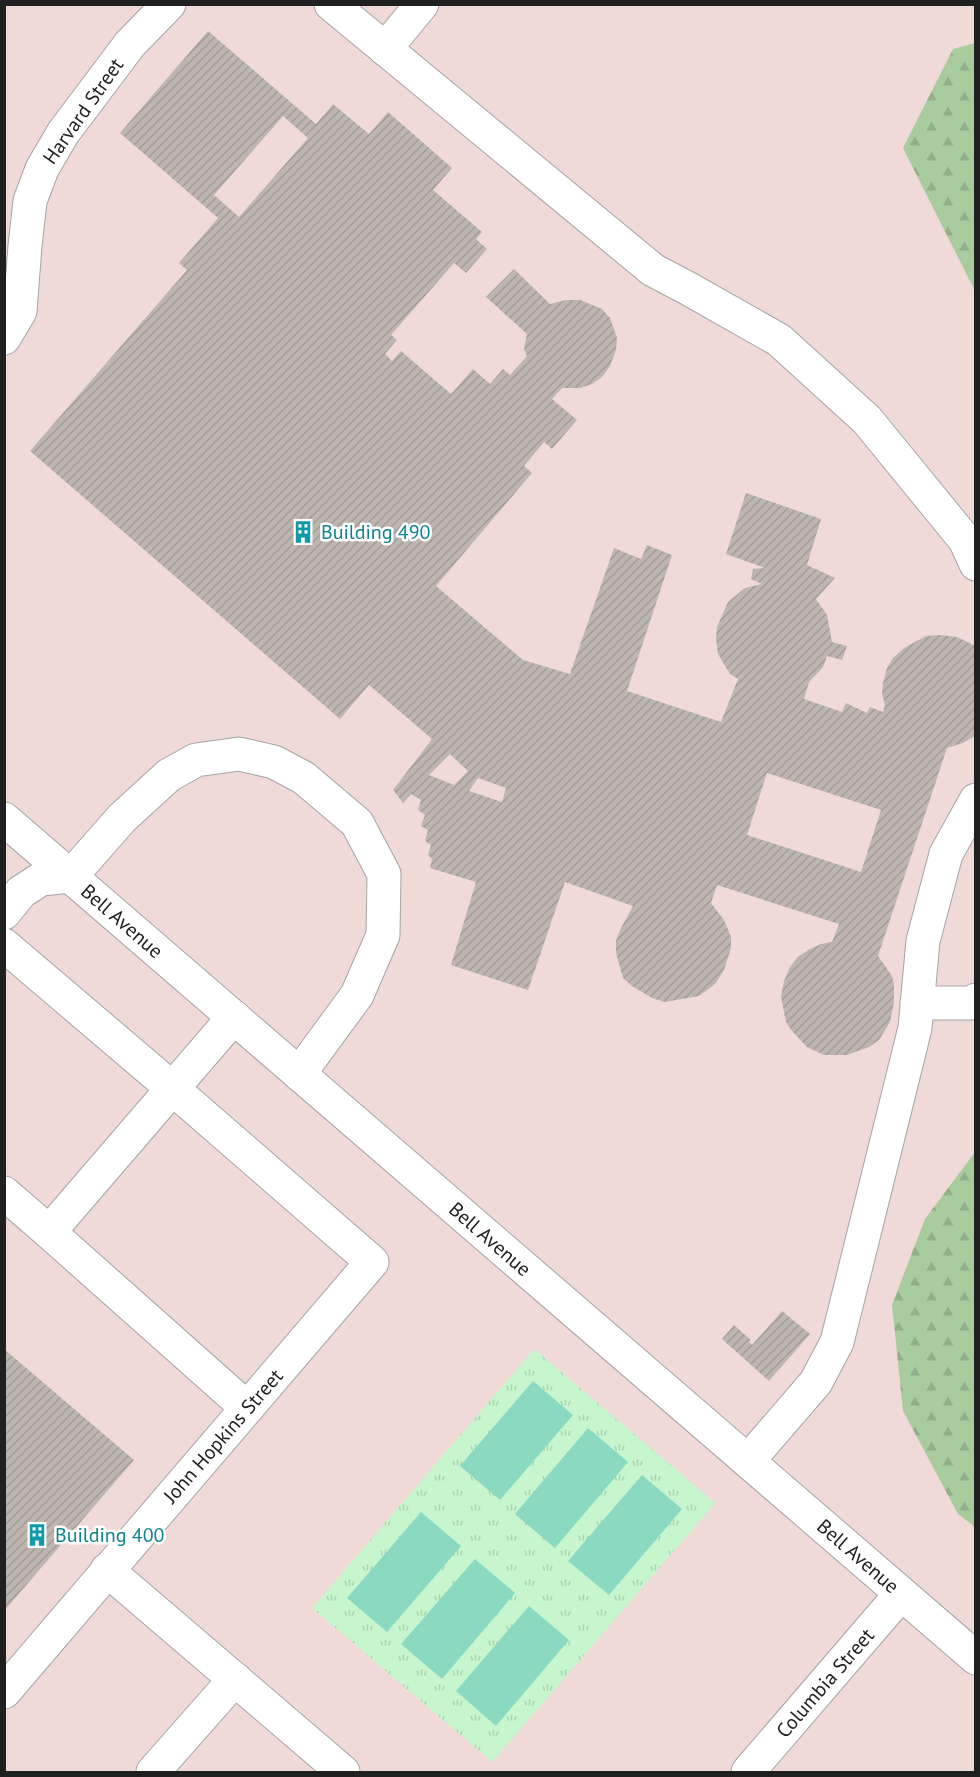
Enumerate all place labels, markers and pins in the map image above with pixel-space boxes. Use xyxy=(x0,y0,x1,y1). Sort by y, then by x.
building icon: Building 490 xyxy=(290,519,316,545)
place label: Building 490 xyxy=(321,519,431,545)
building icon: Building 400 xyxy=(24,1522,50,1548)
place label: Building 400 xyxy=(55,1522,165,1548)

